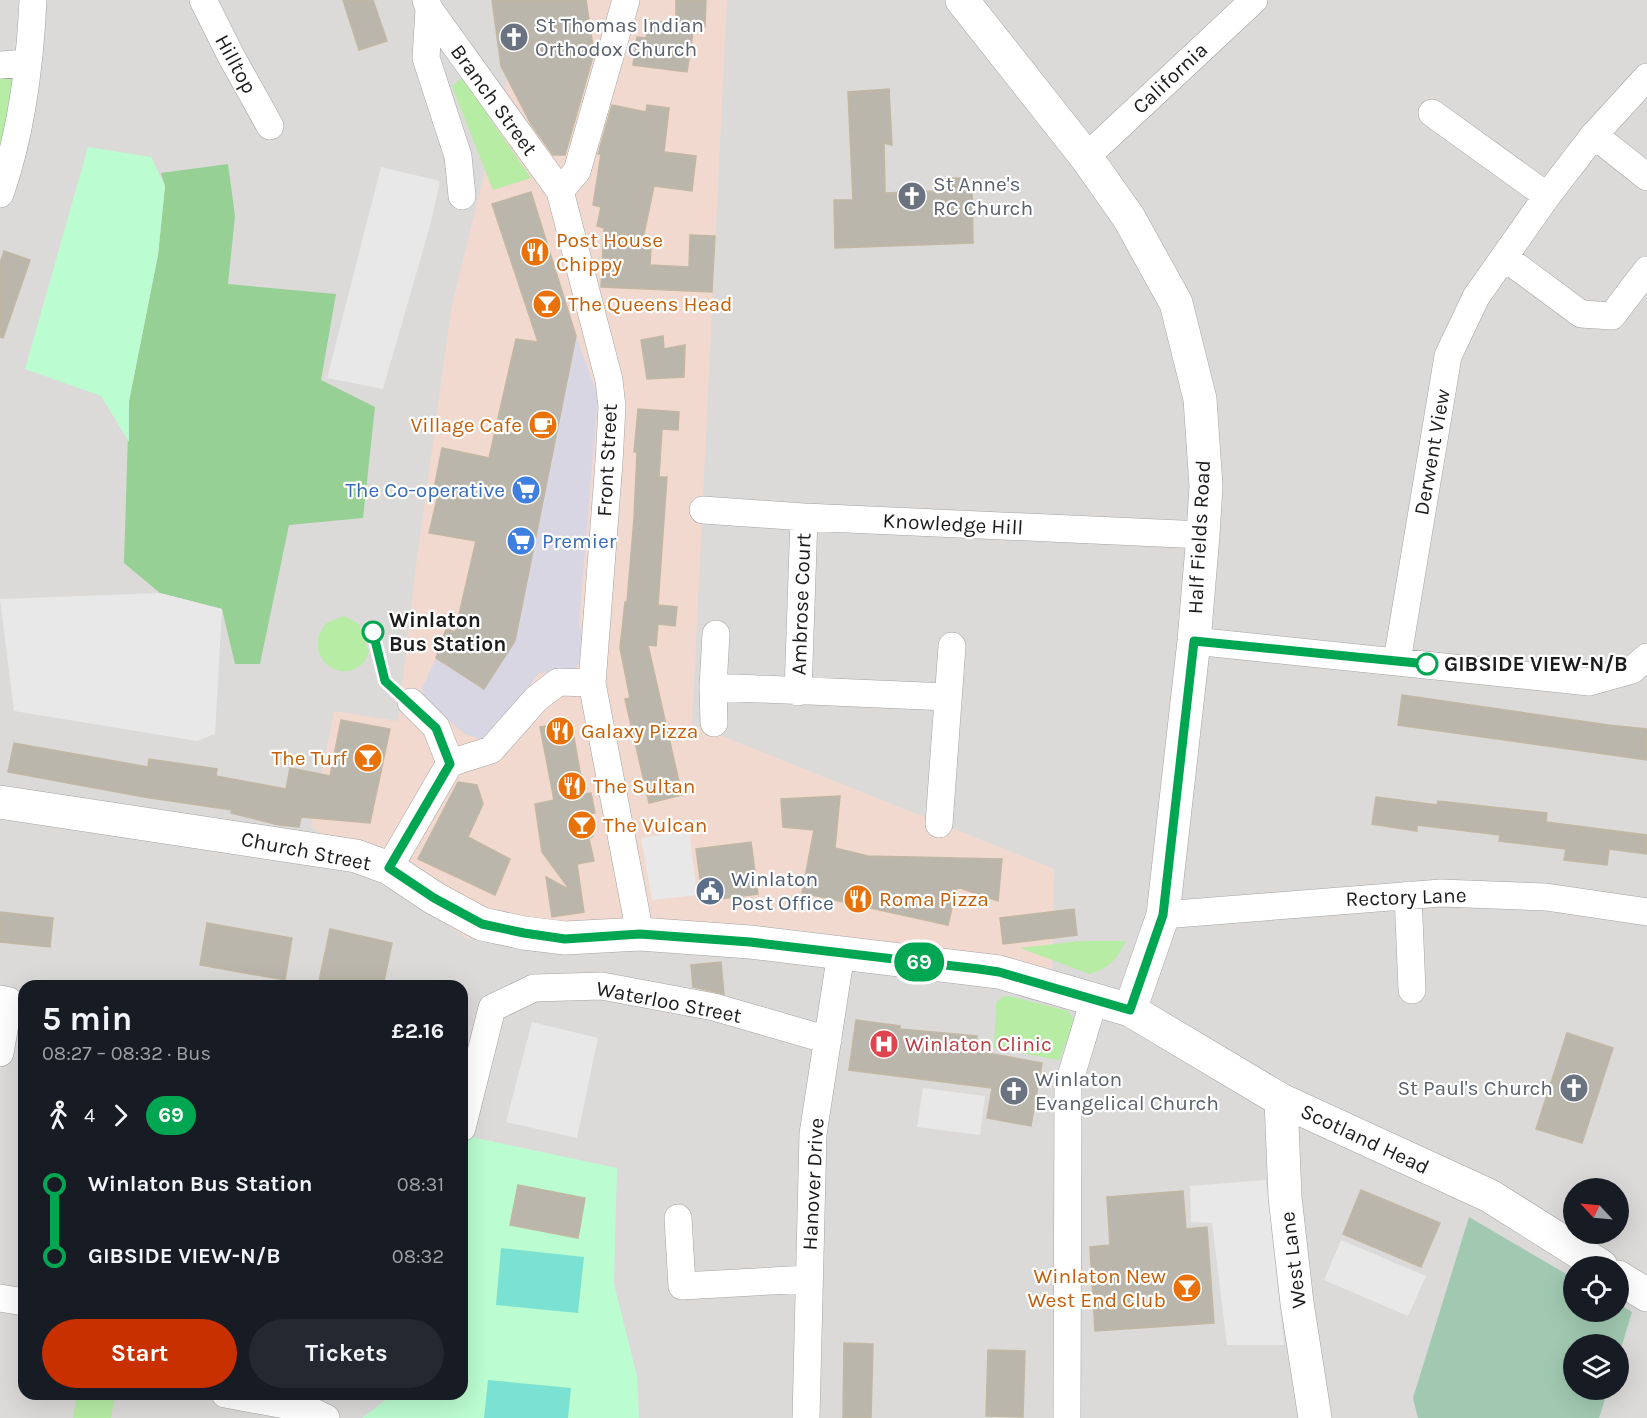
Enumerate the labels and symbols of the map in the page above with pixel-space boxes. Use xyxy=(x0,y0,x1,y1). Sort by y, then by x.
place label: St Thomas Indian Orthodox Church xyxy=(535,13,704,61)
church icon: St Thomas Indian Orthodox Church xyxy=(498,21,530,53)
street label: Hilltop xyxy=(210,30,262,98)
street label: California xyxy=(1128,37,1212,119)
street label: Branch Street xyxy=(446,40,542,160)
place label: St Anne's RC Church xyxy=(933,172,1033,220)
church icon: St Anne's RC Church xyxy=(896,180,928,212)
place label: Post House Chippy xyxy=(556,228,663,276)
restaurant icon: Post House Chippy xyxy=(519,236,551,268)
bar icon: The Queens Head xyxy=(531,288,563,320)
place label: The Queens Head xyxy=(568,292,732,316)
street label: Derwent View xyxy=(1409,387,1455,517)
street label: Front Street xyxy=(592,403,622,517)
cafe icon: Village Cafe xyxy=(527,409,559,441)
place label: Village Cafe xyxy=(411,413,522,437)
street label: Half Fields Road xyxy=(1183,459,1215,615)
supermarket icon: The Co-operative xyxy=(510,474,542,506)
place label: The Co-operative xyxy=(345,478,505,502)
street label: Knowledge Hill xyxy=(882,508,1024,540)
supermarket icon: Premier xyxy=(505,525,537,557)
place label: Premier xyxy=(542,529,617,553)
street label: Ambrose Court xyxy=(787,532,815,676)
place label: Winlaton Bus Station xyxy=(389,608,506,656)
marker: Winlaton Bus Station xyxy=(362,621,384,643)
place label: GIBSIDE VIEW-N/B xyxy=(1444,652,1628,676)
marker: GIBSIDE VIEW-N/B xyxy=(1416,653,1438,675)
restaurant icon: Galaxy Pizza xyxy=(544,715,576,747)
place label: Galaxy Pizza xyxy=(581,719,698,743)
bar icon: The Turf xyxy=(352,742,384,774)
place label: The Turf xyxy=(271,746,348,770)
restaurant icon: The Sultan xyxy=(556,770,588,802)
place label: The Sultan xyxy=(593,774,695,798)
bar icon: The Vulcan xyxy=(566,809,598,841)
place label: The Vulcan xyxy=(603,813,707,837)
street label: Church Street xyxy=(239,827,373,875)
place label: Winlaton Post Office xyxy=(731,867,834,915)
public building icon: Winlaton Post Office xyxy=(694,875,726,907)
restaurant icon: Roma Pizza xyxy=(842,883,874,915)
street label: Rectory Lane xyxy=(1345,883,1467,911)
place label: Roma Pizza xyxy=(879,887,989,911)
line badge: 69 xyxy=(892,942,946,982)
street label: Waterloo Street xyxy=(594,976,744,1028)
hospital icon: Winlaton Clinic xyxy=(868,1028,900,1060)
place label: Winlaton Clinic xyxy=(905,1032,1052,1056)
place label: Winlaton Evangelical Church xyxy=(1035,1067,1219,1115)
church icon: St Paul's Church xyxy=(1558,1072,1590,1104)
church icon: Winlaton Evangelical Church xyxy=(998,1075,1030,1107)
place label: St Paul's Church xyxy=(1397,1076,1553,1100)
street label: Scotland Head xyxy=(1297,1099,1433,1179)
street label: Hanover Drive xyxy=(798,1117,828,1251)
north arrow xyxy=(1563,1178,1629,1244)
street label: West Lane xyxy=(1275,1210,1311,1310)
place label: Winlaton New West End Club xyxy=(1027,1264,1166,1312)
bar icon: Winlaton New West End Club xyxy=(1171,1272,1203,1304)

